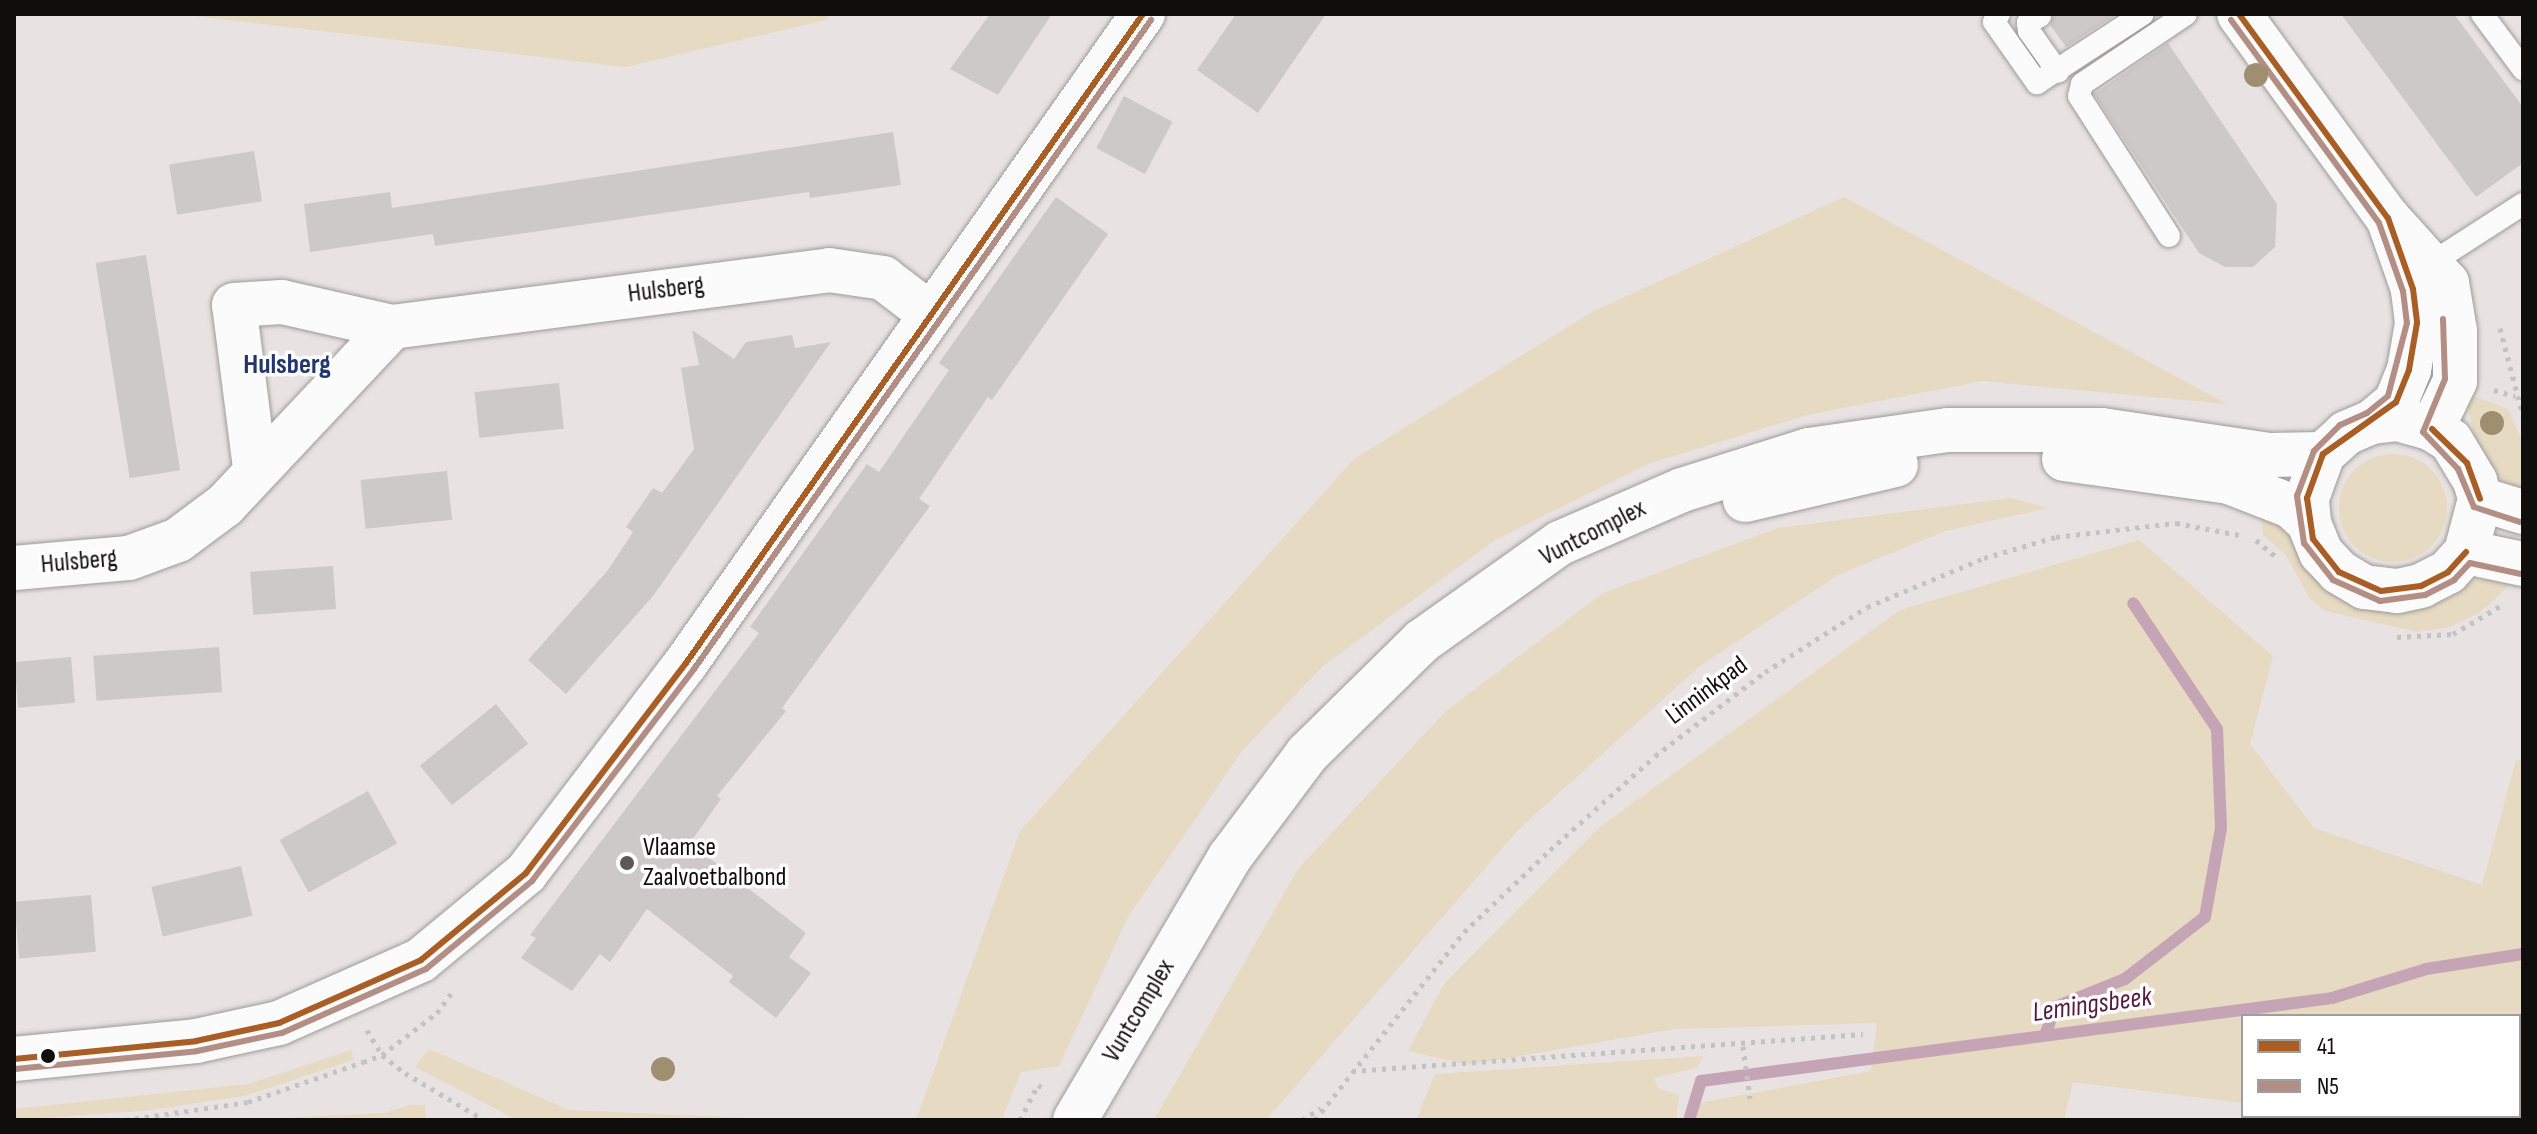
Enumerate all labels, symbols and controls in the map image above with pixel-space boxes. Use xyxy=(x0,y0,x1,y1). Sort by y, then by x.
street label: Hulsberg xyxy=(626,270,706,310)
district label: Hulsberg xyxy=(243,348,331,382)
street label: Vuntcomplex xyxy=(1535,493,1651,573)
street label: Hulsberg xyxy=(39,543,119,581)
street label: Linninkpad xyxy=(1660,650,1754,732)
place label: Vlaamse Zaalvoetbalbond xyxy=(643,832,786,894)
marker: Vlaamse Zaalvoetbalbond xyxy=(618,854,636,872)
street label: Vuntcomplex xyxy=(1096,954,1182,1068)
water label: Lemingsbeek xyxy=(2030,980,2154,1030)
legend xyxy=(2241,1014,2521,1118)
text: 41 xyxy=(2317,1032,2336,1061)
unlabelled marker xyxy=(40,1048,56,1064)
text: N5 xyxy=(2317,1072,2339,1101)

